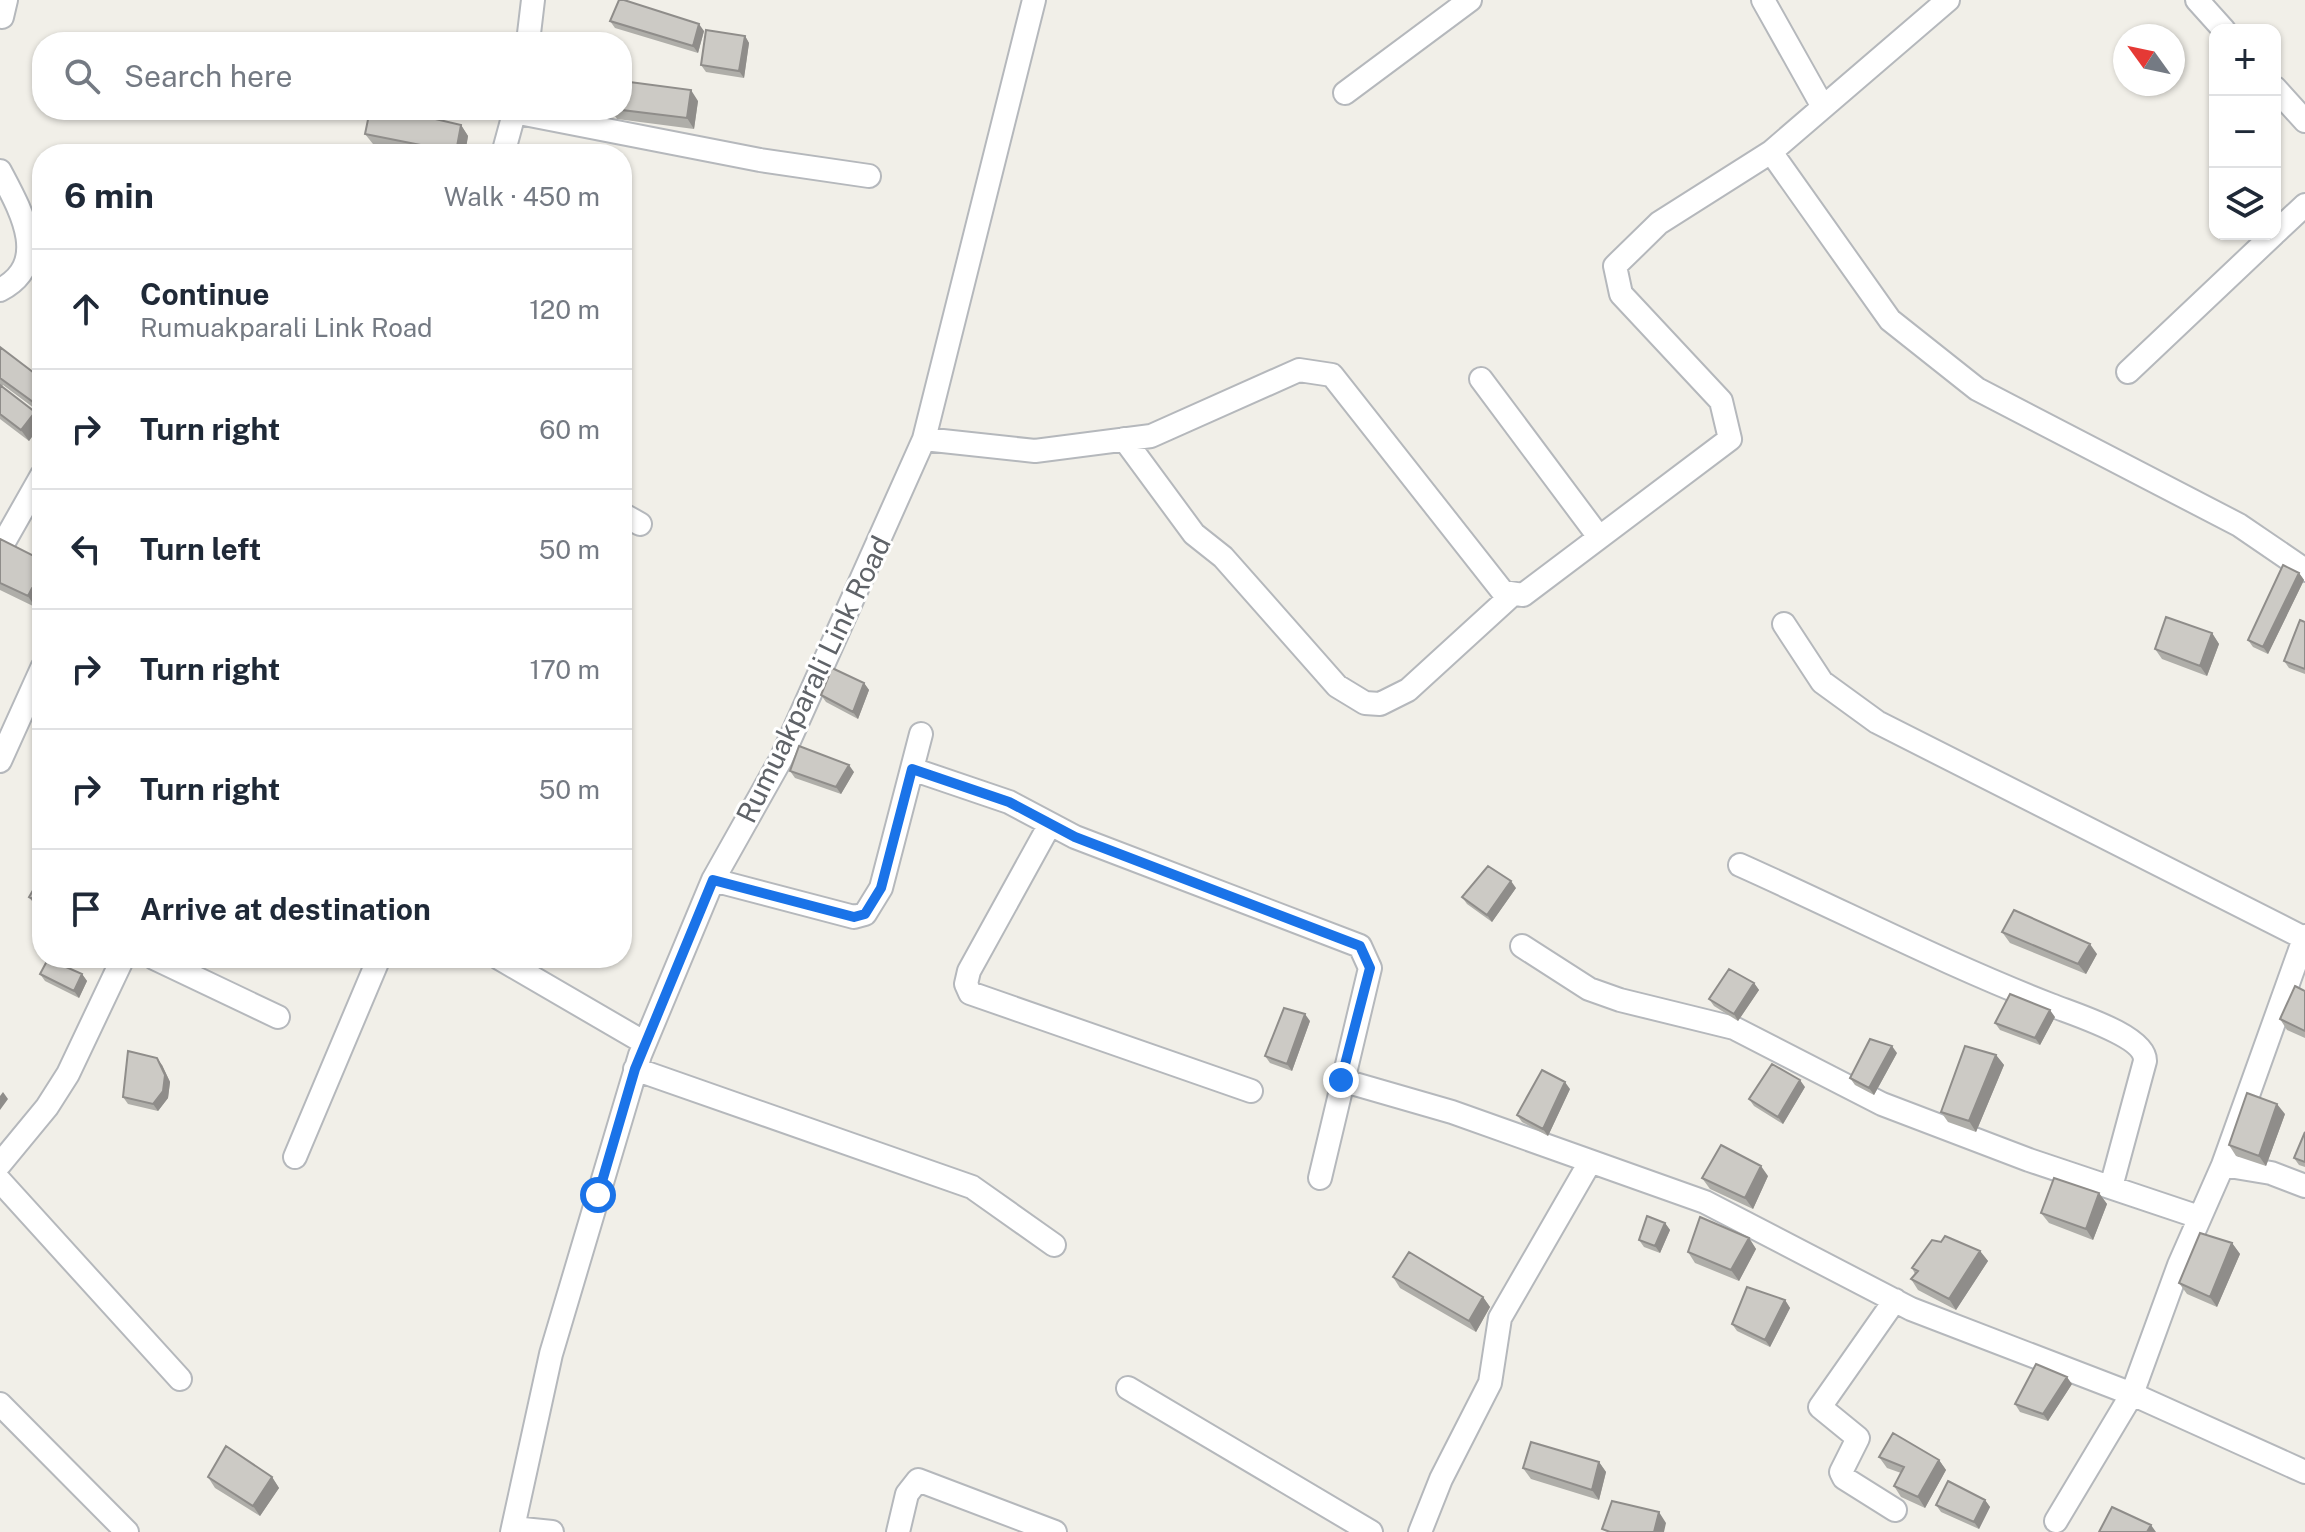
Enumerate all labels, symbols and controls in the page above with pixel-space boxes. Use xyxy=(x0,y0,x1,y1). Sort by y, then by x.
north arrow xyxy=(2113,24,2185,96)
map controls xyxy=(2209,24,2281,240)
button: + xyxy=(2209,24,2281,96)
search box xyxy=(32,32,632,120)
icon: search xyxy=(60,54,104,98)
text: Search here xyxy=(124,58,292,94)
button: − xyxy=(2209,96,2281,168)
button: layers xyxy=(2209,168,2281,240)
text: 6 min xyxy=(64,176,154,216)
text: Walk · 450 m xyxy=(444,181,600,212)
text: Continue xyxy=(140,276,270,312)
icon: ahead xyxy=(64,287,108,331)
text: 120 m xyxy=(529,294,600,325)
text: Rumuakparali Link Road xyxy=(140,312,433,343)
icon: right xyxy=(64,407,108,451)
text: Turn right xyxy=(140,411,280,447)
text: 60 m xyxy=(539,414,600,445)
icon: left xyxy=(64,527,108,571)
street label: Rumuakparali Link Road xyxy=(729,530,897,828)
text: Turn left xyxy=(140,531,261,567)
text: 50 m xyxy=(539,534,600,565)
icon: right xyxy=(64,647,108,691)
text: Turn right xyxy=(140,651,280,687)
text: 170 m xyxy=(530,654,600,685)
icon: right xyxy=(64,767,108,811)
text: Turn right xyxy=(140,771,280,807)
text: 50 m xyxy=(539,774,600,805)
icon: arrive xyxy=(64,887,108,931)
text: Arrive at destination xyxy=(140,891,431,927)
route end xyxy=(1323,1062,1359,1098)
route start xyxy=(580,1177,616,1213)

